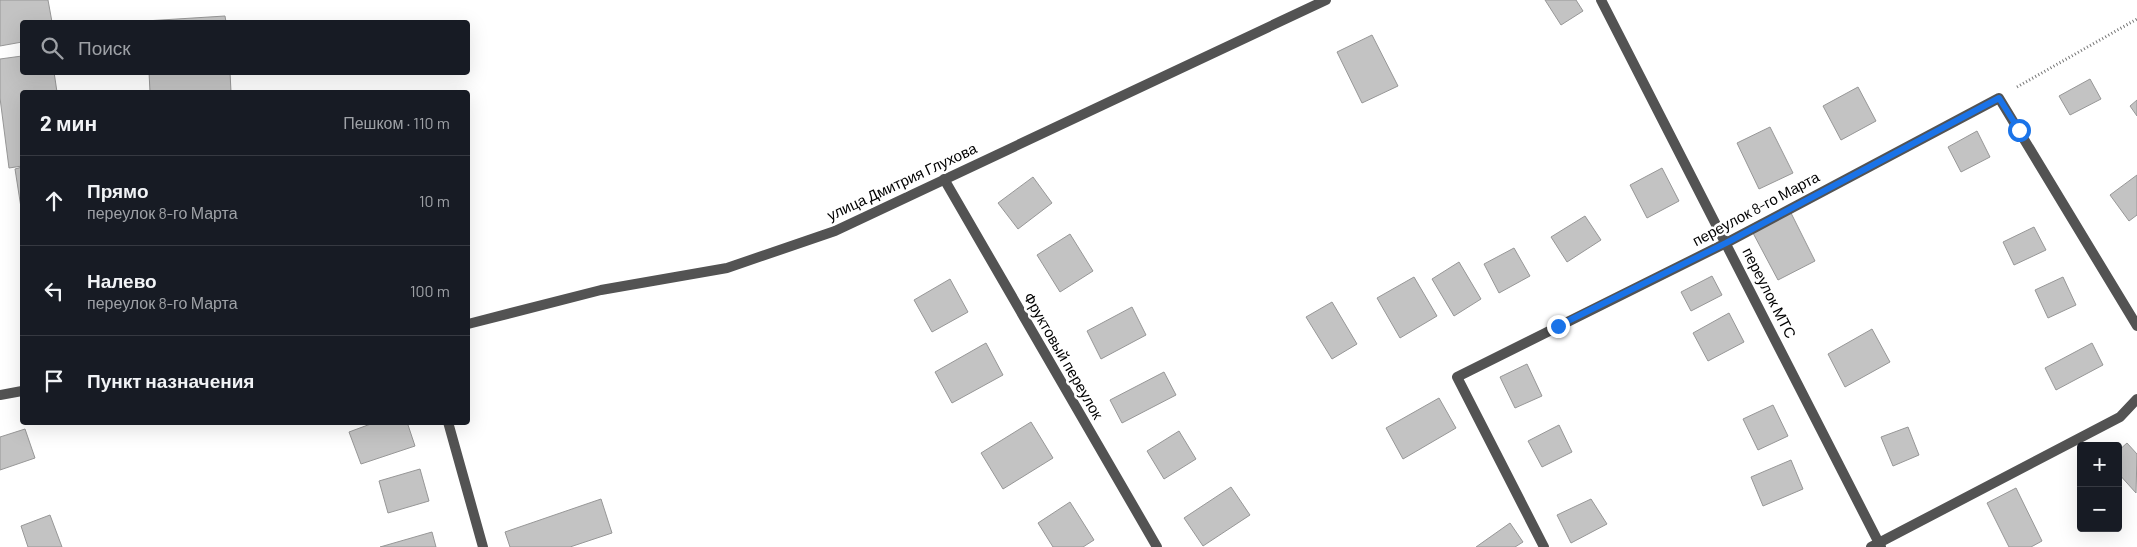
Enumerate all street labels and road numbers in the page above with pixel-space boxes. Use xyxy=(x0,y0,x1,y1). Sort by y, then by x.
street label: улица Дмитрия Глухова xyxy=(824,138,980,224)
street label: переулок 8-го Марта xyxy=(1689,167,1823,249)
street label: переулок МТС xyxy=(1739,244,1801,341)
street label: Фруктовый переулок xyxy=(1020,289,1108,422)

